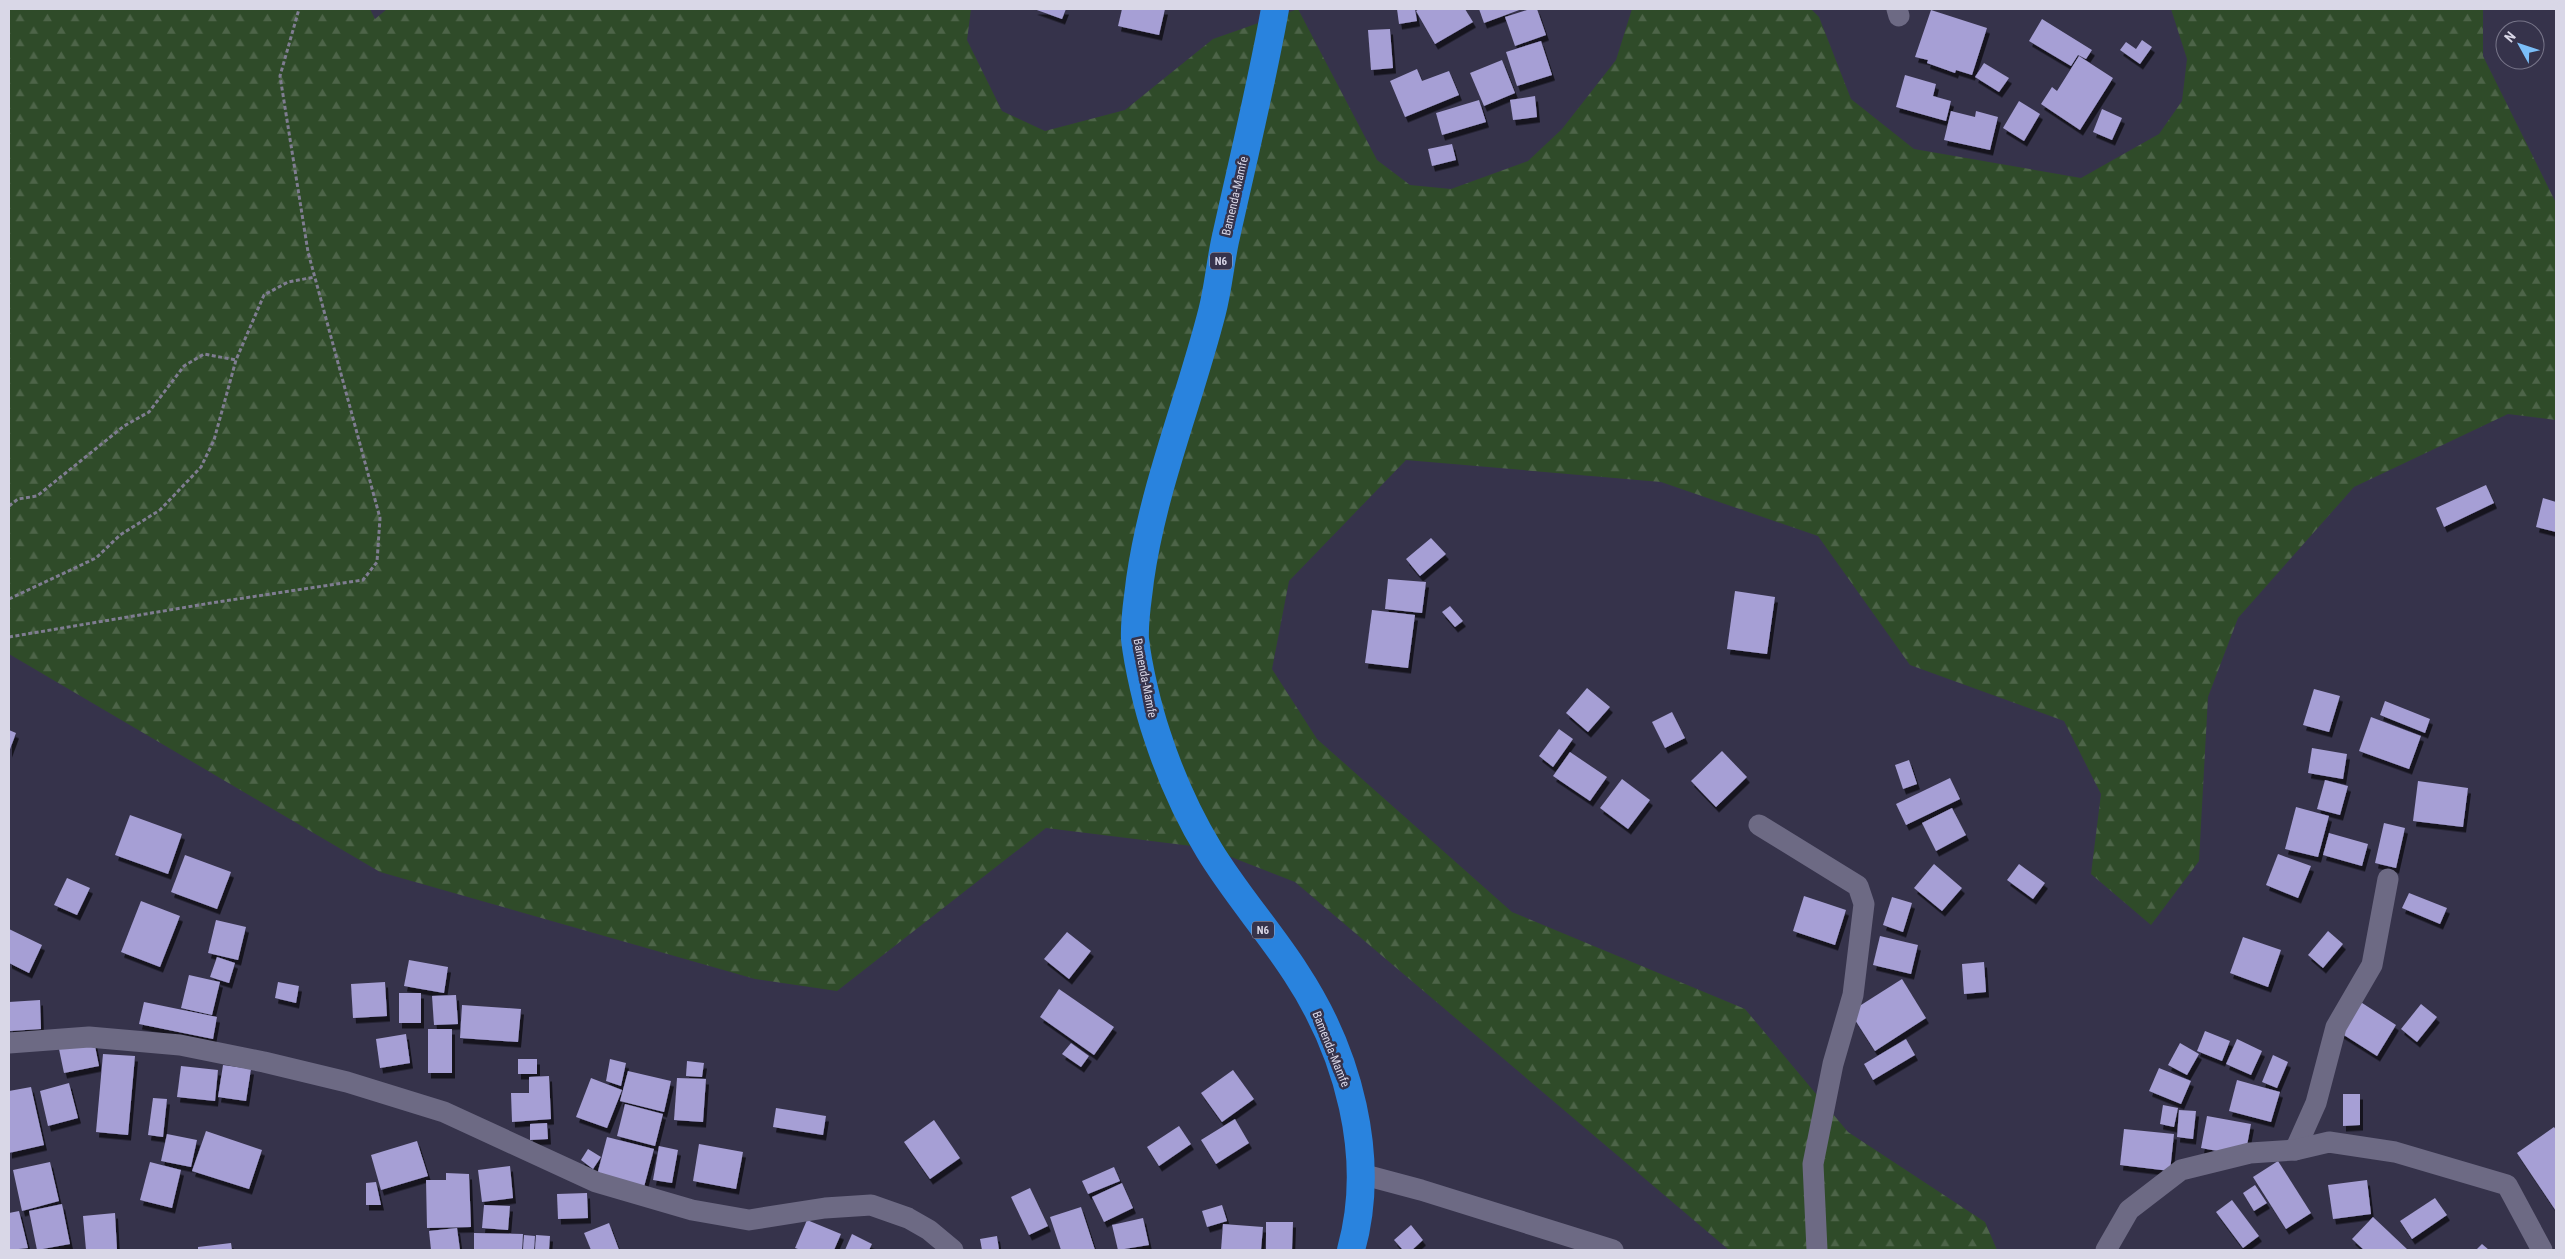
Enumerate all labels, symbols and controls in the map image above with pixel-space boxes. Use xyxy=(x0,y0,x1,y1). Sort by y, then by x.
north arrow xyxy=(2495,20,2545,70)
text: N xyxy=(2501,28,2519,45)
street label: Bamenda-Mamfe xyxy=(1219,155,1251,237)
road number: N6 xyxy=(1210,252,1232,270)
street label: Bamenda-Mamfe xyxy=(1130,637,1160,719)
road number: N6 xyxy=(1252,922,1274,938)
street label: Bamenda-Mamfe xyxy=(1309,1009,1353,1089)

